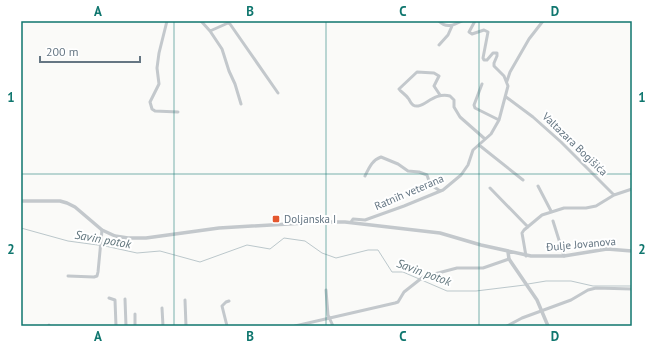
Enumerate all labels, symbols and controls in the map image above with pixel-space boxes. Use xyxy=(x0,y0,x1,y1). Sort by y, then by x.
text: A xyxy=(94,3,102,20)
text: B xyxy=(246,3,254,20)
text: C xyxy=(399,3,407,20)
text: D xyxy=(551,3,559,20)
scale bar xyxy=(40,38,140,64)
text: 200 m xyxy=(46,44,79,59)
text: 1 xyxy=(7,89,15,106)
text: 1 xyxy=(638,89,646,106)
street label: Valtazara Bogišića xyxy=(539,109,611,179)
street label: Ratnih veterana xyxy=(372,171,446,213)
place label: Doljanska I xyxy=(284,212,336,226)
marker: Doljanska I xyxy=(271,214,281,224)
water label: Savin potok xyxy=(74,227,133,251)
street label: Đulje Jovanova xyxy=(544,234,617,254)
text: 2 xyxy=(7,241,15,258)
text: 2 xyxy=(638,241,646,258)
water label: Savin potok xyxy=(395,255,454,289)
text: A xyxy=(94,328,102,345)
text: B xyxy=(246,328,254,345)
text: C xyxy=(399,328,407,345)
text: D xyxy=(551,328,559,345)

